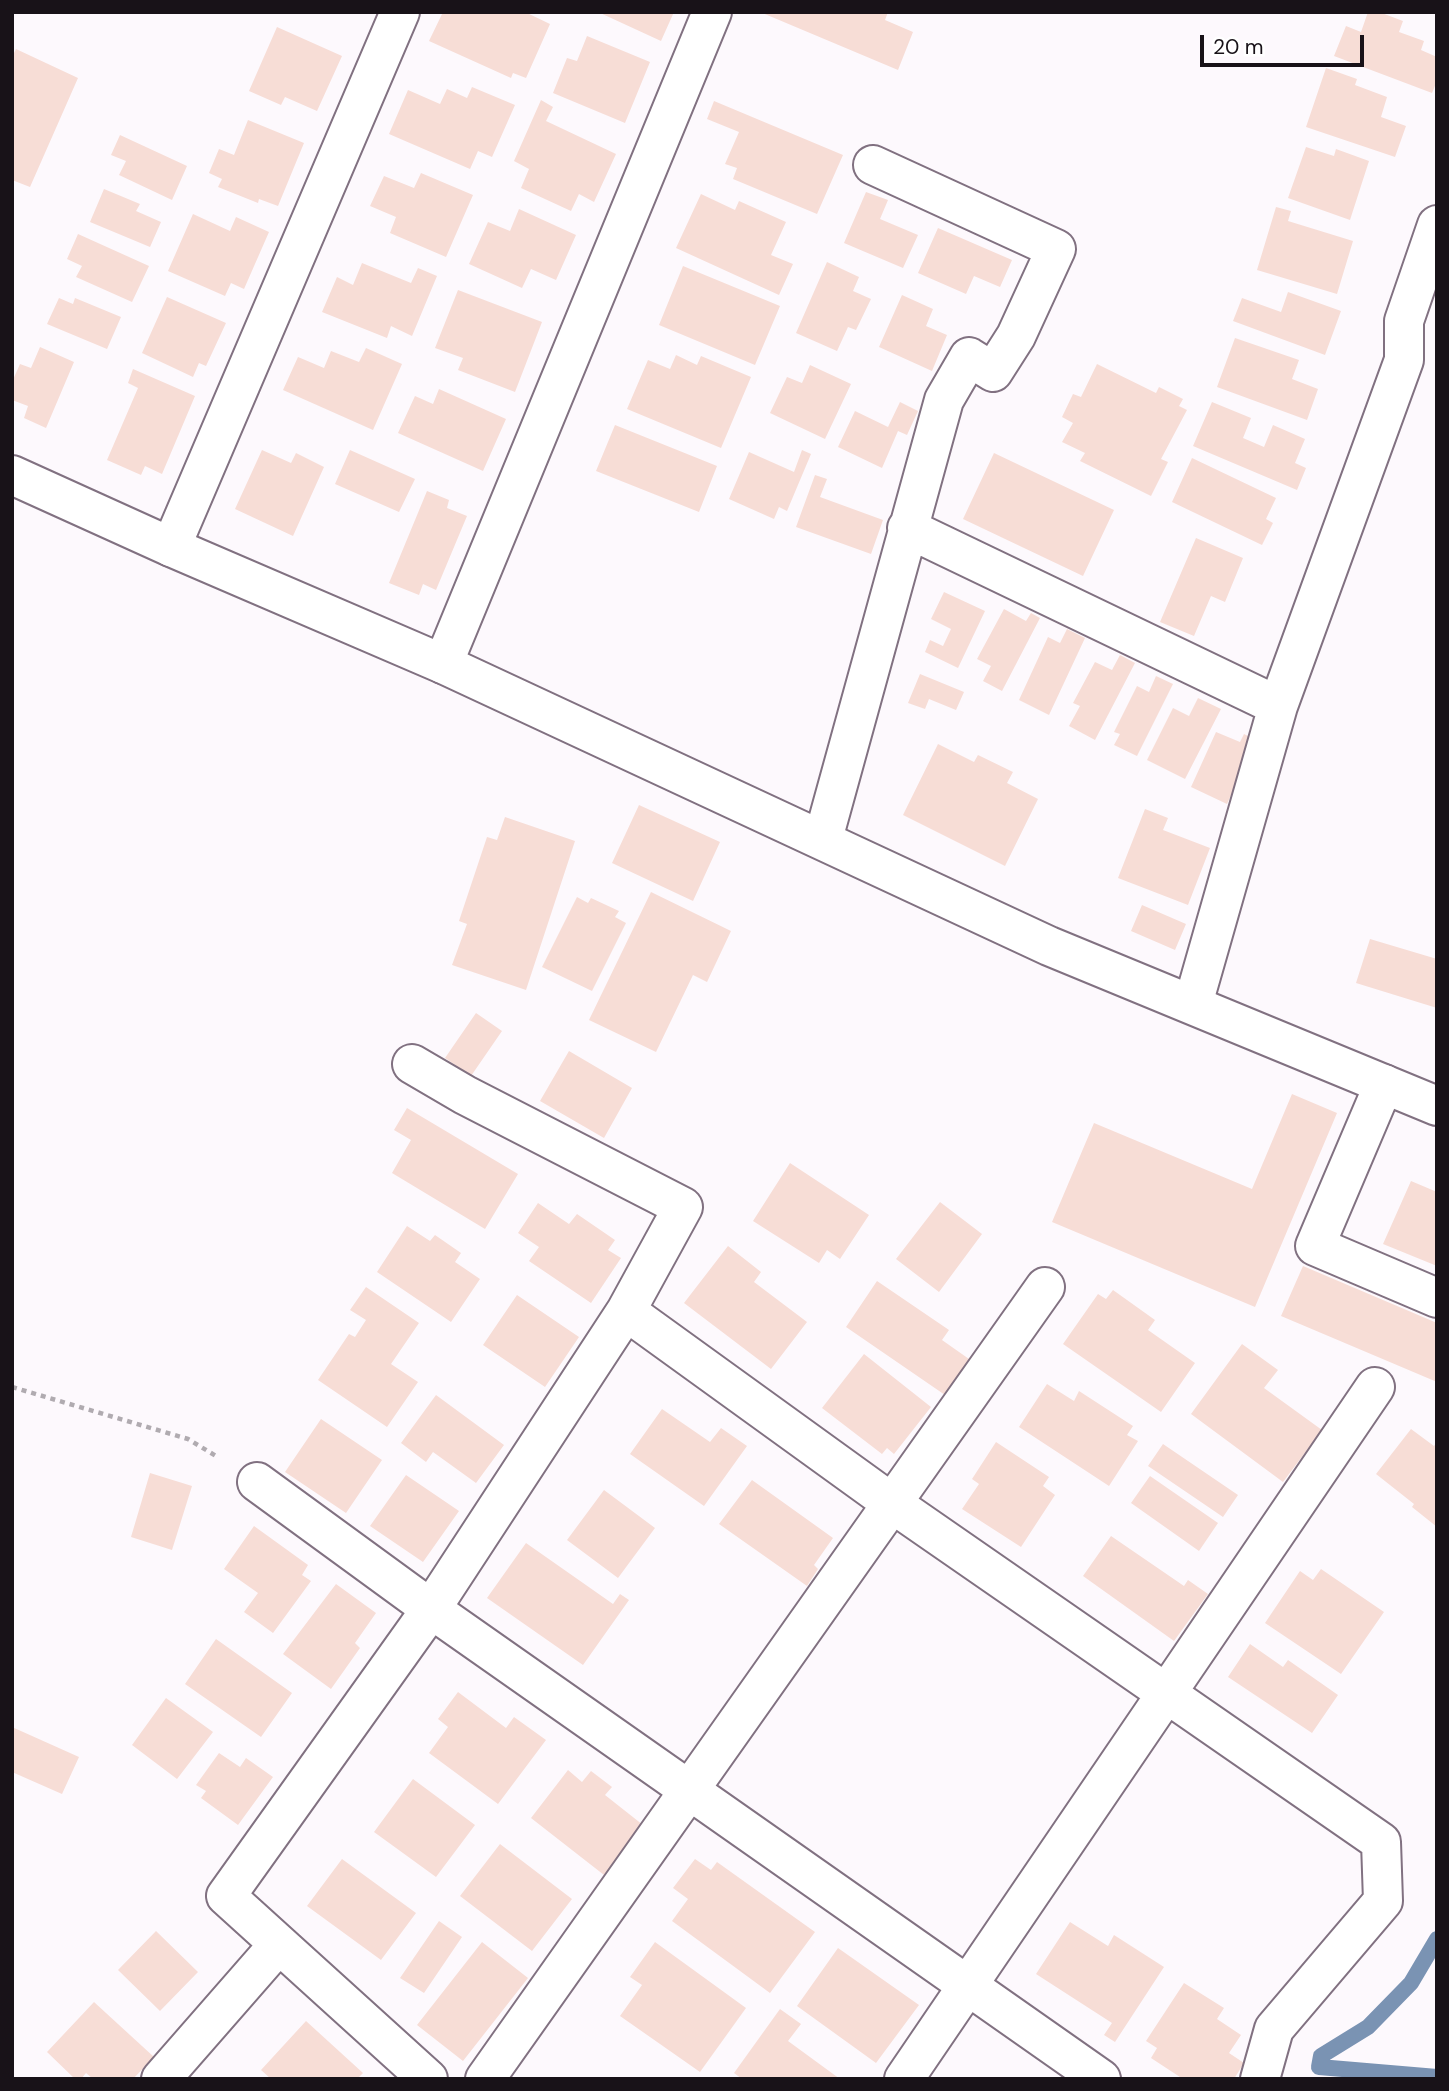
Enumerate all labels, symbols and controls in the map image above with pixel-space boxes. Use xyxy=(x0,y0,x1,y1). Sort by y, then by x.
scale bar xyxy=(1204,21,1368,65)
text: 20 m xyxy=(1213,33,1264,61)

